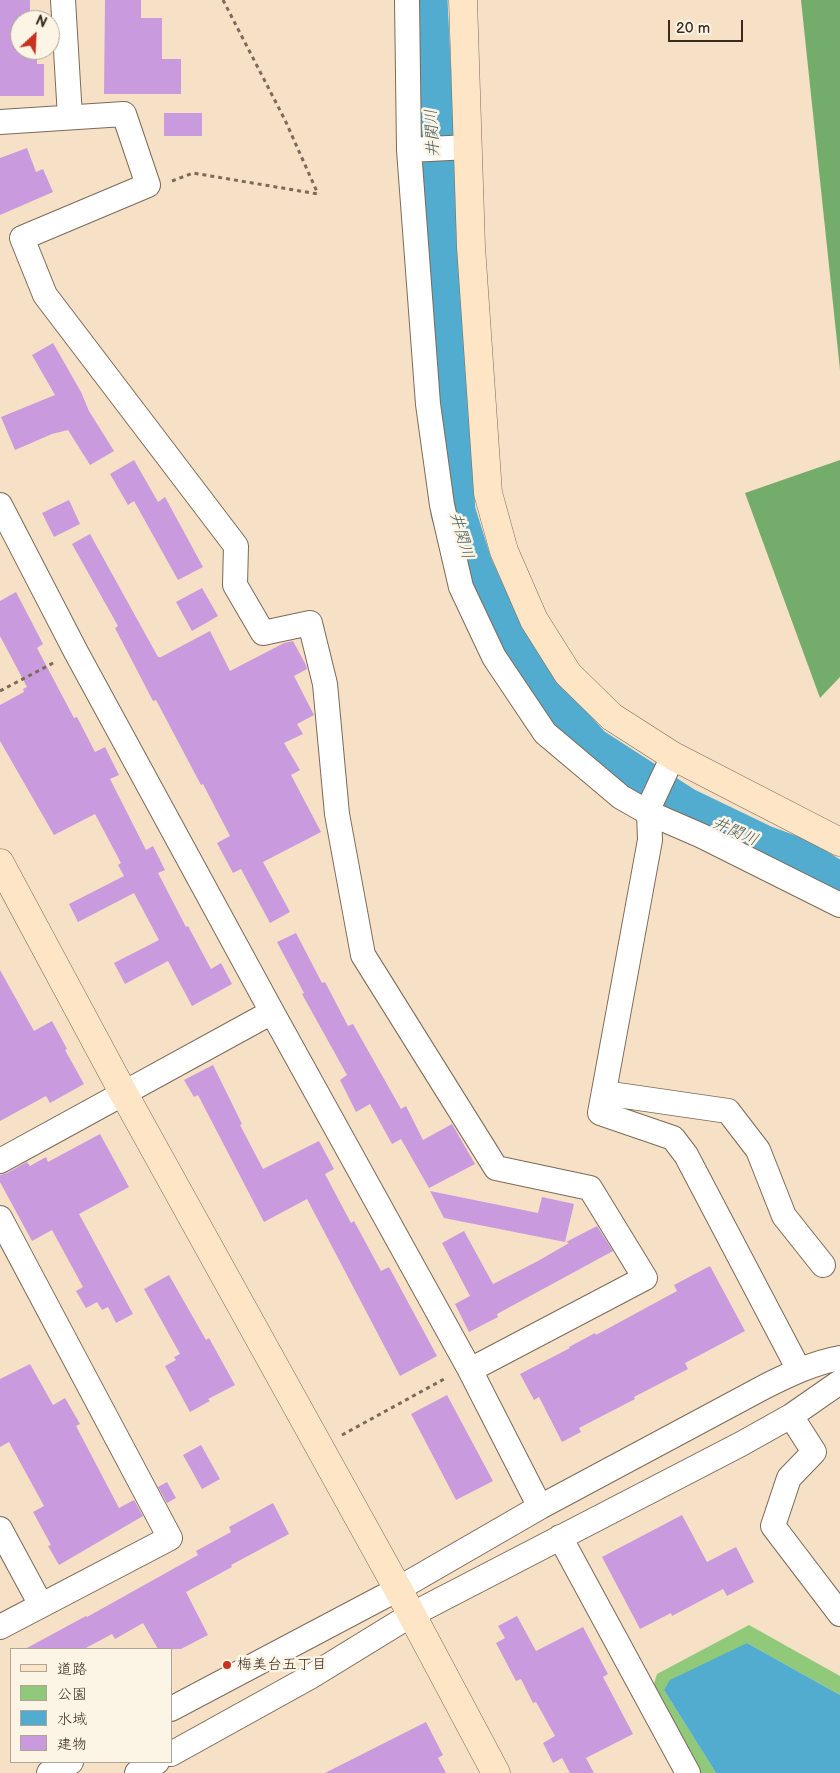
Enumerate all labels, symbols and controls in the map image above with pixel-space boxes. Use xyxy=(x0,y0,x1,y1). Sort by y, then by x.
north arrow xyxy=(10,10,60,60)
scale bar xyxy=(670,10,745,42)
text: N xyxy=(33,12,49,32)
text: 20 m xyxy=(676,19,710,38)
water label: 井関川 xyxy=(422,109,444,157)
water label: 井関川 xyxy=(445,510,477,562)
water label: 井関川 xyxy=(709,813,761,851)
legend xyxy=(10,1648,172,1763)
place label: 梅美台五丁目 xyxy=(237,1656,327,1674)
marker: 梅美台五丁目 xyxy=(221,1659,233,1671)
text: 道路 xyxy=(57,1660,87,1679)
text: 公園 xyxy=(57,1685,87,1704)
text: 水域 xyxy=(57,1710,87,1729)
text: 建物 xyxy=(57,1735,87,1754)

